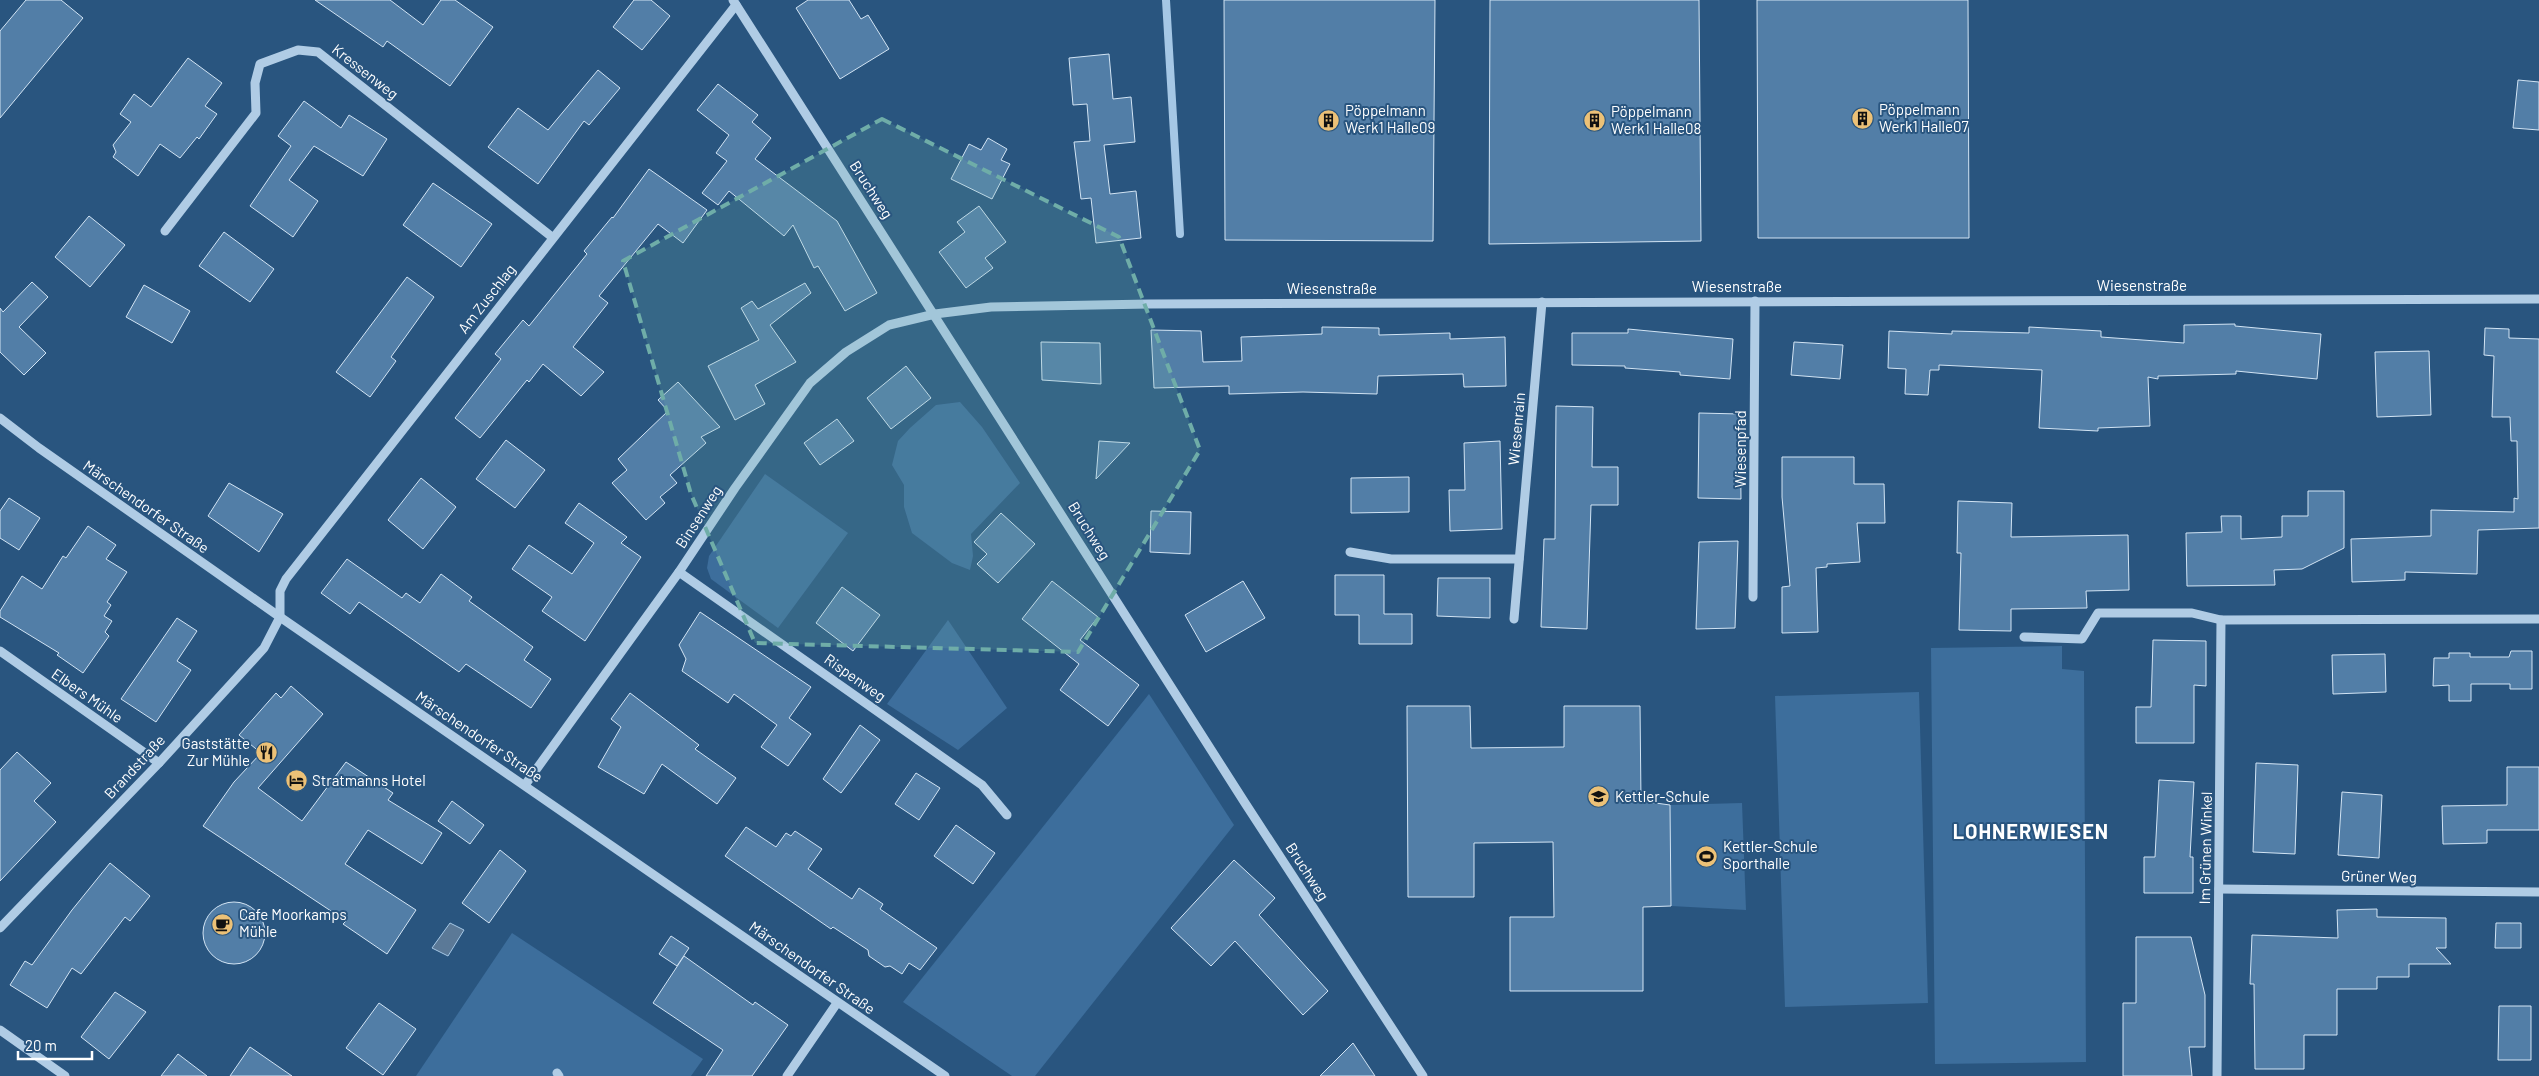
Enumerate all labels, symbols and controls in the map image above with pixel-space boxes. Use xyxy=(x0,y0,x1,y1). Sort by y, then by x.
street label: Kressenweg xyxy=(329,40,402,103)
place label: Pöppelmann Werk1 Halle07 xyxy=(1879,100,1969,135)
place label: Pöppelmann Werk1 Halle09 xyxy=(1345,101,1435,136)
place label: Pöppelmann Werk1 Halle08 xyxy=(1611,102,1701,137)
building icon: Pöppelmann Werk1 Halle07 xyxy=(1851,107,1875,131)
building icon: Pöppelmann Werk1 Halle09 xyxy=(1317,108,1341,132)
building icon: Pöppelmann Werk1 Halle08 xyxy=(1583,109,1607,133)
street label: Bruchweg xyxy=(847,157,897,222)
street label: Am Zuschlag xyxy=(454,260,519,337)
street label: Wiesenstraße xyxy=(2097,276,2187,294)
street label: Wiesenstraße xyxy=(1692,277,1782,295)
street label: Wiesenstraße xyxy=(1287,279,1377,297)
street label: Wiesenrain xyxy=(1504,392,1528,466)
street label: Wiesenpfad xyxy=(1731,410,1749,488)
street label: Märschendorfer Straße xyxy=(80,456,213,556)
street label: Binsenweg xyxy=(671,482,725,551)
street label: Bruchweg xyxy=(1065,498,1115,563)
street label: Rispenweg xyxy=(821,649,890,705)
street label: Elbers Mühle xyxy=(49,664,127,726)
street label: Märschendorfer Straße xyxy=(413,687,547,785)
street label: Brandstraße xyxy=(100,731,168,802)
place label: Gaststätte Zur Mühle xyxy=(182,734,250,769)
restaurant icon: Gaststätte Zur Mühle xyxy=(254,741,278,765)
hotel icon: Stratmanns Hotel xyxy=(284,769,308,793)
place label: Stratmanns Hotel xyxy=(312,771,426,789)
school or university icon: Kettler-Schule xyxy=(1587,785,1611,809)
place label: Kettler-Schule xyxy=(1615,787,1710,805)
street label: Im Grünen Winkel xyxy=(2195,791,2215,905)
district label: LOHNERWIESEN xyxy=(1953,819,2109,843)
place label: Kettler-Schule Sporthalle xyxy=(1723,837,1818,872)
street label: Bruchweg xyxy=(1283,839,1333,904)
sports icon: Kettler-Schule Sporthalle xyxy=(1695,844,1719,868)
street label: Grüner Weg xyxy=(2341,866,2417,886)
place label: Cafe Moorkamps Mühle xyxy=(239,905,347,940)
cafe icon: Cafe Moorkamps Mühle xyxy=(211,912,235,936)
street label: Märschendorfer Straße xyxy=(746,917,879,1017)
scale bar xyxy=(18,1028,91,1060)
text: 20 m xyxy=(25,1036,57,1054)

